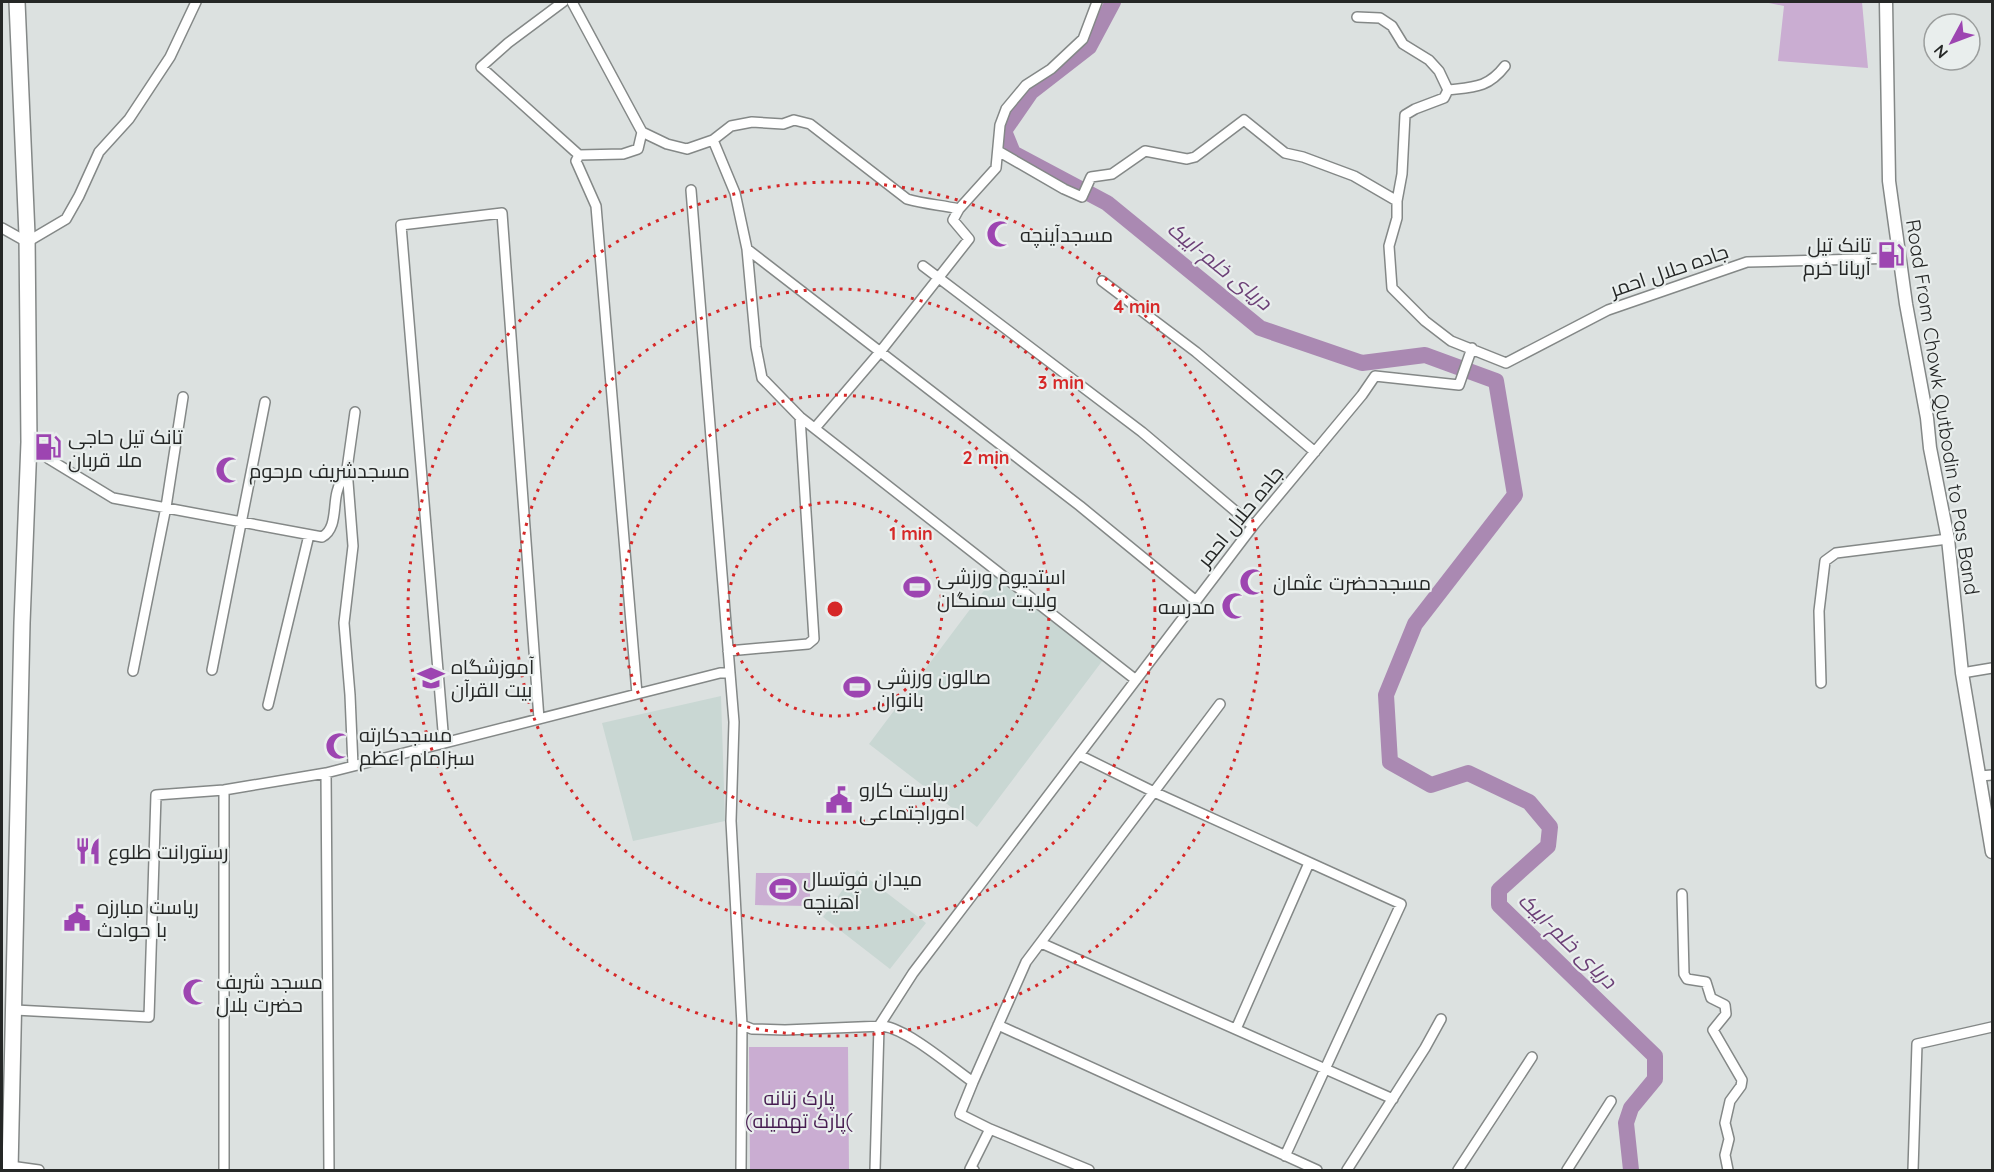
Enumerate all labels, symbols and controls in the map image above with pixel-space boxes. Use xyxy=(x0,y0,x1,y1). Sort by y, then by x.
north arrow xyxy=(1922,12,1982,72)
text: N xyxy=(1929,41,1952,63)
water label: دریای خلم-ایبک xyxy=(1161,215,1278,317)
street label: Road From Chowk Qutbodin to Pas Band xyxy=(1901,217,1985,597)
mosque icon: مسجدآینچه xyxy=(985,219,1015,249)
place label: مسجدآینچه xyxy=(1020,222,1113,248)
place label: تانک تیل آریانا خرم xyxy=(1803,232,1872,282)
street label: جاده حلال احمر xyxy=(1606,238,1732,303)
fuel station icon: تانک تیل آریانا خرم xyxy=(1876,240,1906,270)
text: 4 min xyxy=(1113,295,1161,318)
text: 3 min xyxy=(1038,371,1084,394)
place label: تانک تیل حاجی ملا قربان xyxy=(68,424,183,473)
fuel station icon: تانک تیل حاجی ملا قربان xyxy=(33,432,63,462)
text: 2 min xyxy=(963,446,1009,469)
mosque icon: مسجدشریف مرحوم xyxy=(214,455,244,485)
place label: مسجدشریف مرحوم xyxy=(249,458,410,485)
street label: جاده حلال احمر xyxy=(1191,460,1289,573)
text: 1 min xyxy=(889,522,933,545)
place label: استدیوم ورزشی ولایت سمنگان xyxy=(937,564,1066,613)
mosque icon: مسجدحضرت عثمان xyxy=(1238,567,1268,597)
place label: مسجدحضرت عثمان xyxy=(1273,570,1431,596)
sports icon: استدیوم ورزشی ولایت سمنگان xyxy=(902,572,932,602)
mosque icon: مدرسه xyxy=(1220,591,1250,621)
place label: مدرسه xyxy=(1158,594,1215,619)
centre of rings xyxy=(825,599,845,619)
place label: آموزشگاه بیت القرآن xyxy=(451,654,535,703)
school or university icon: آموزشگاه بیت القرآن xyxy=(416,663,446,693)
place label: صالون ورزشی بانوان xyxy=(877,664,991,713)
sports icon: صالون ورزشی بانوان xyxy=(842,672,872,702)
place label: مسجدکارته سبزامام اعظم xyxy=(359,722,475,772)
mosque icon: مسجدکارته سبزامام اعظم xyxy=(324,731,354,761)
place label: ریاست کارو اموراجتماعی xyxy=(859,777,965,826)
public building icon: ریاست کارو اموراجتماعی xyxy=(824,785,854,815)
restaurant icon: رستورانت طلوع xyxy=(73,836,103,866)
place label: رستورانت طلوع xyxy=(108,839,229,866)
place label: میدان فوتسال آهینچه xyxy=(803,866,922,915)
sports icon: میدان فوتسال آهینچه xyxy=(768,874,798,904)
water label: دریای خلم-ایبک xyxy=(1512,887,1623,995)
place label: ریاست مبارزه با حوادث xyxy=(97,894,199,942)
public building icon: ریاست مبارزه با حوادث xyxy=(62,903,92,933)
place label: مسجد شریف حضرت بلال xyxy=(216,969,323,1018)
mosque icon: مسجد شریف حضرت بلال xyxy=(181,977,211,1007)
park label: پارک زنانه (پارک تهمینه( xyxy=(745,1085,853,1134)

